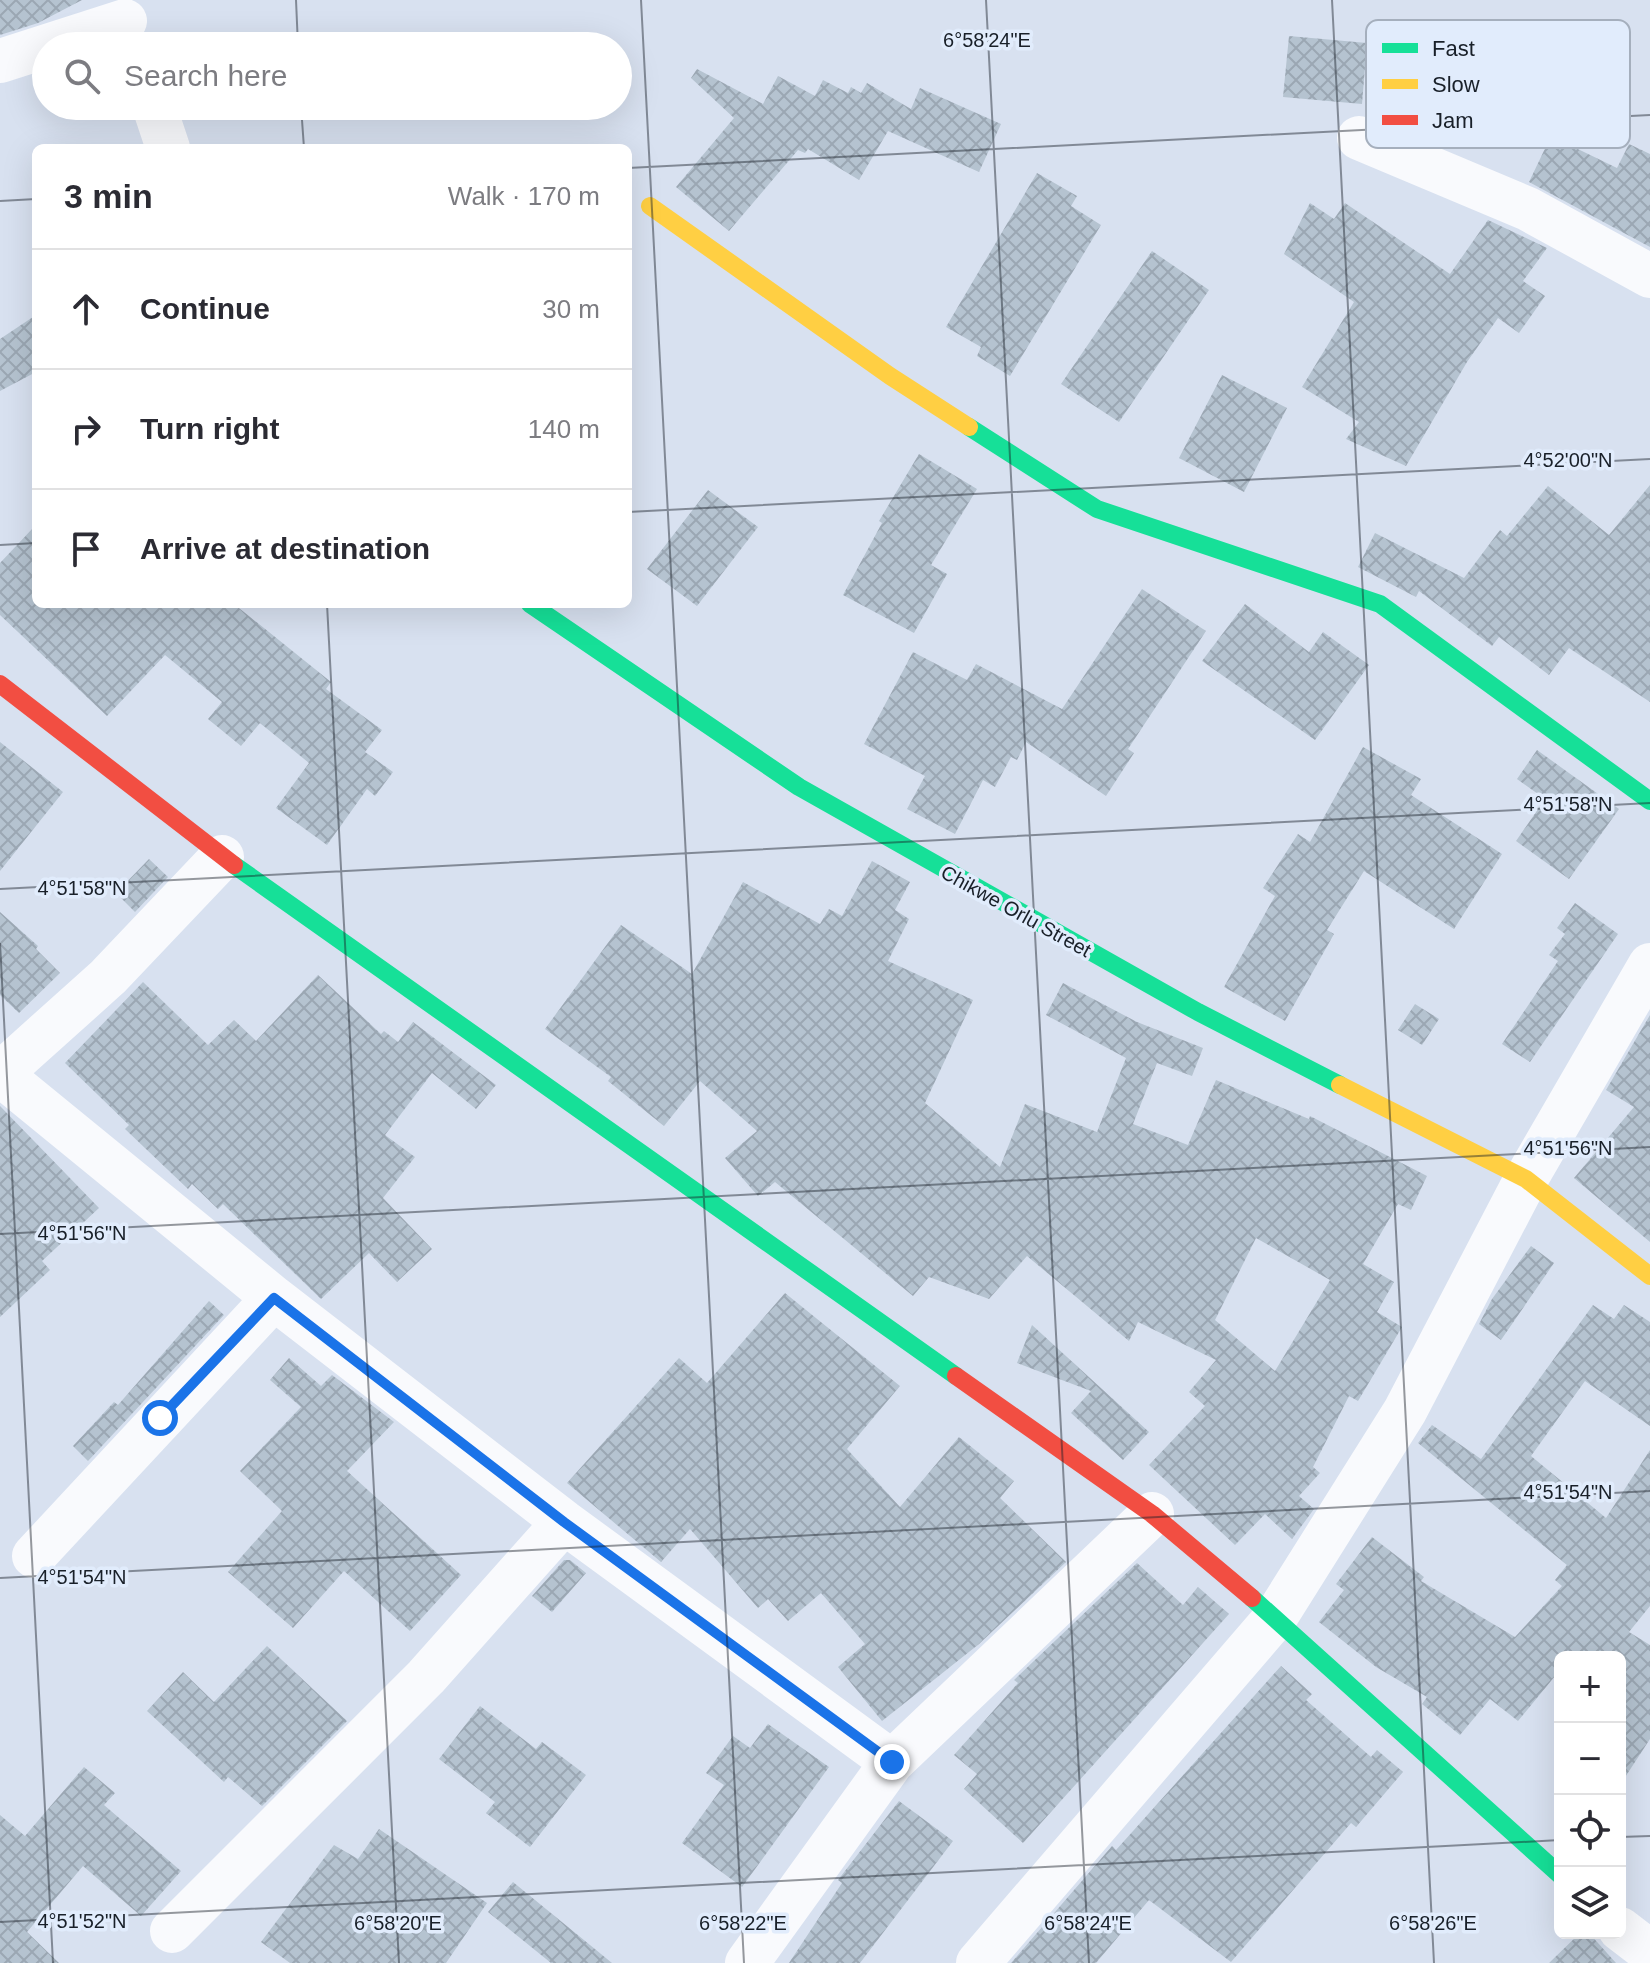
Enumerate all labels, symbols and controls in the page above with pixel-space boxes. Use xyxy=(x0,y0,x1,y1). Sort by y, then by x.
legend xyxy=(1366,20,1630,148)
text: 6°58'24"E xyxy=(943,29,1031,51)
search box xyxy=(32,32,632,120)
text: Fast xyxy=(1432,36,1475,61)
icon: search xyxy=(60,54,104,98)
text: Search here xyxy=(124,59,287,92)
text: Slow xyxy=(1432,72,1480,97)
text: Jam xyxy=(1432,108,1474,133)
text: 3 min xyxy=(64,177,153,215)
text: Walk · 170 m xyxy=(448,181,600,211)
icon: ahead xyxy=(64,287,108,331)
text: Continue xyxy=(140,292,270,325)
text: 30 m xyxy=(542,294,600,324)
icon: right xyxy=(64,407,108,451)
text: Turn right xyxy=(140,412,279,445)
text: 140 m xyxy=(528,414,600,444)
text: 4°52'00"N xyxy=(1524,449,1612,471)
icon: arrive xyxy=(64,527,108,571)
text: Arrive at destination xyxy=(140,532,430,565)
text: 4°51'58"N xyxy=(1524,793,1612,815)
street label: Chikwe Orlu Street xyxy=(937,861,1095,962)
text: 4°51'58"N xyxy=(38,877,126,899)
text: 4°51'56"N xyxy=(1524,1137,1612,1159)
text: 4°51'56"N xyxy=(38,1222,126,1244)
route start xyxy=(142,1400,178,1436)
text: 4°51'54"N xyxy=(1524,1481,1612,1503)
text: 4°51'54"N xyxy=(38,1566,126,1588)
map controls xyxy=(1554,1651,1626,1939)
button: + xyxy=(1554,1651,1626,1723)
button: − xyxy=(1554,1723,1626,1795)
route end xyxy=(874,1744,910,1780)
button: locate xyxy=(1554,1795,1626,1867)
button: layers xyxy=(1554,1867,1626,1939)
text: 4°51'52"N xyxy=(38,1910,126,1932)
text: 6°58'20"E xyxy=(354,1912,442,1934)
text: 6°58'22"E xyxy=(699,1912,787,1934)
text: 6°58'24"E xyxy=(1044,1912,1132,1934)
text: 6°58'26"E xyxy=(1389,1912,1477,1934)

